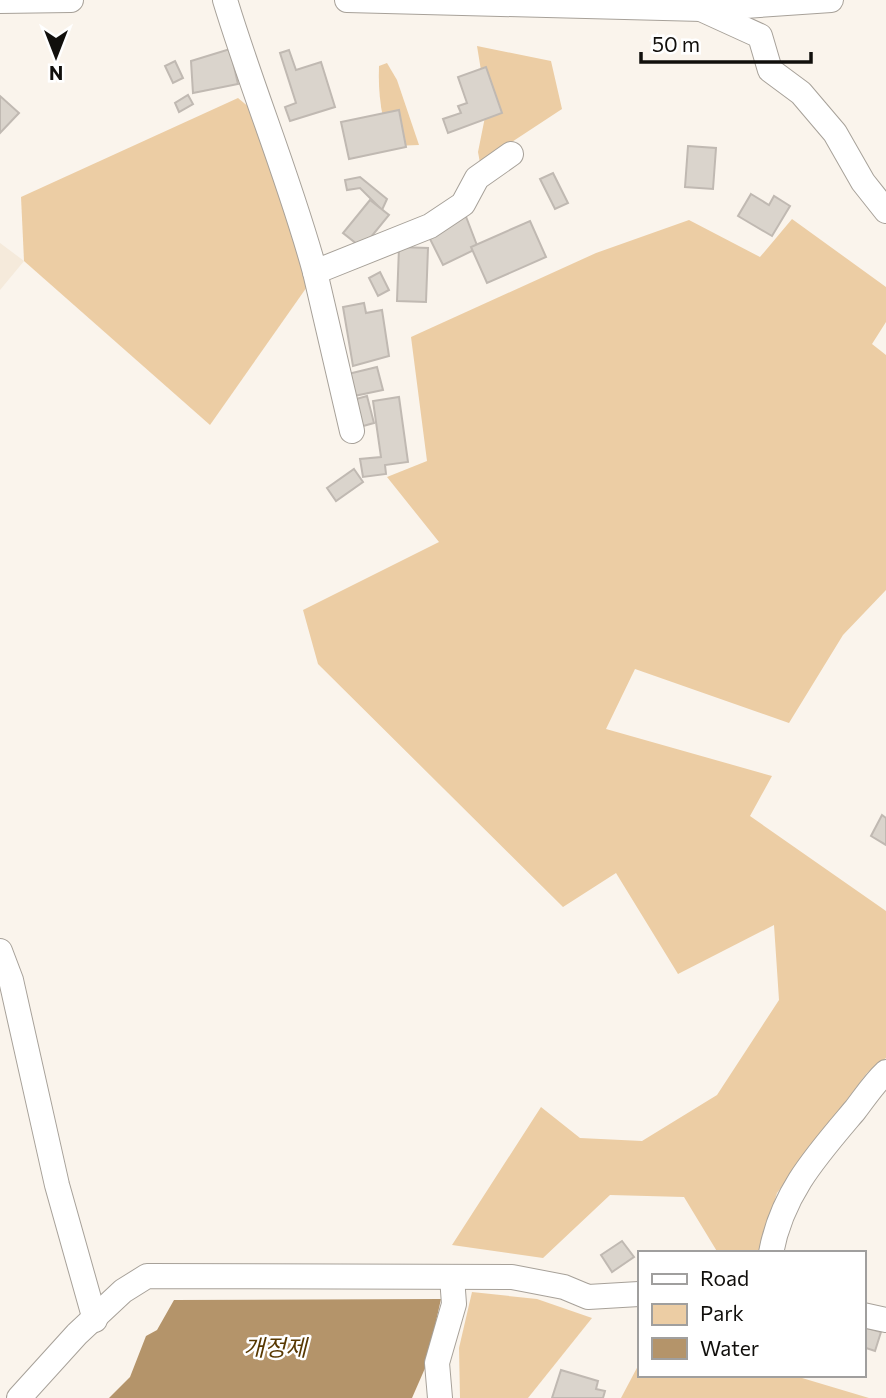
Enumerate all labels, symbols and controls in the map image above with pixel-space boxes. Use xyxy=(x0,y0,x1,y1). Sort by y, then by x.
north arrow xyxy=(21,21,91,91)
scale bar xyxy=(641,21,811,65)
text: 50 m xyxy=(652,31,700,56)
text: N xyxy=(49,62,63,85)
legend xyxy=(638,1251,865,1377)
text: Road xyxy=(700,1265,749,1290)
text: Park xyxy=(700,1300,744,1325)
water label: 개정제 xyxy=(243,1333,310,1361)
text: Water xyxy=(700,1335,759,1360)

